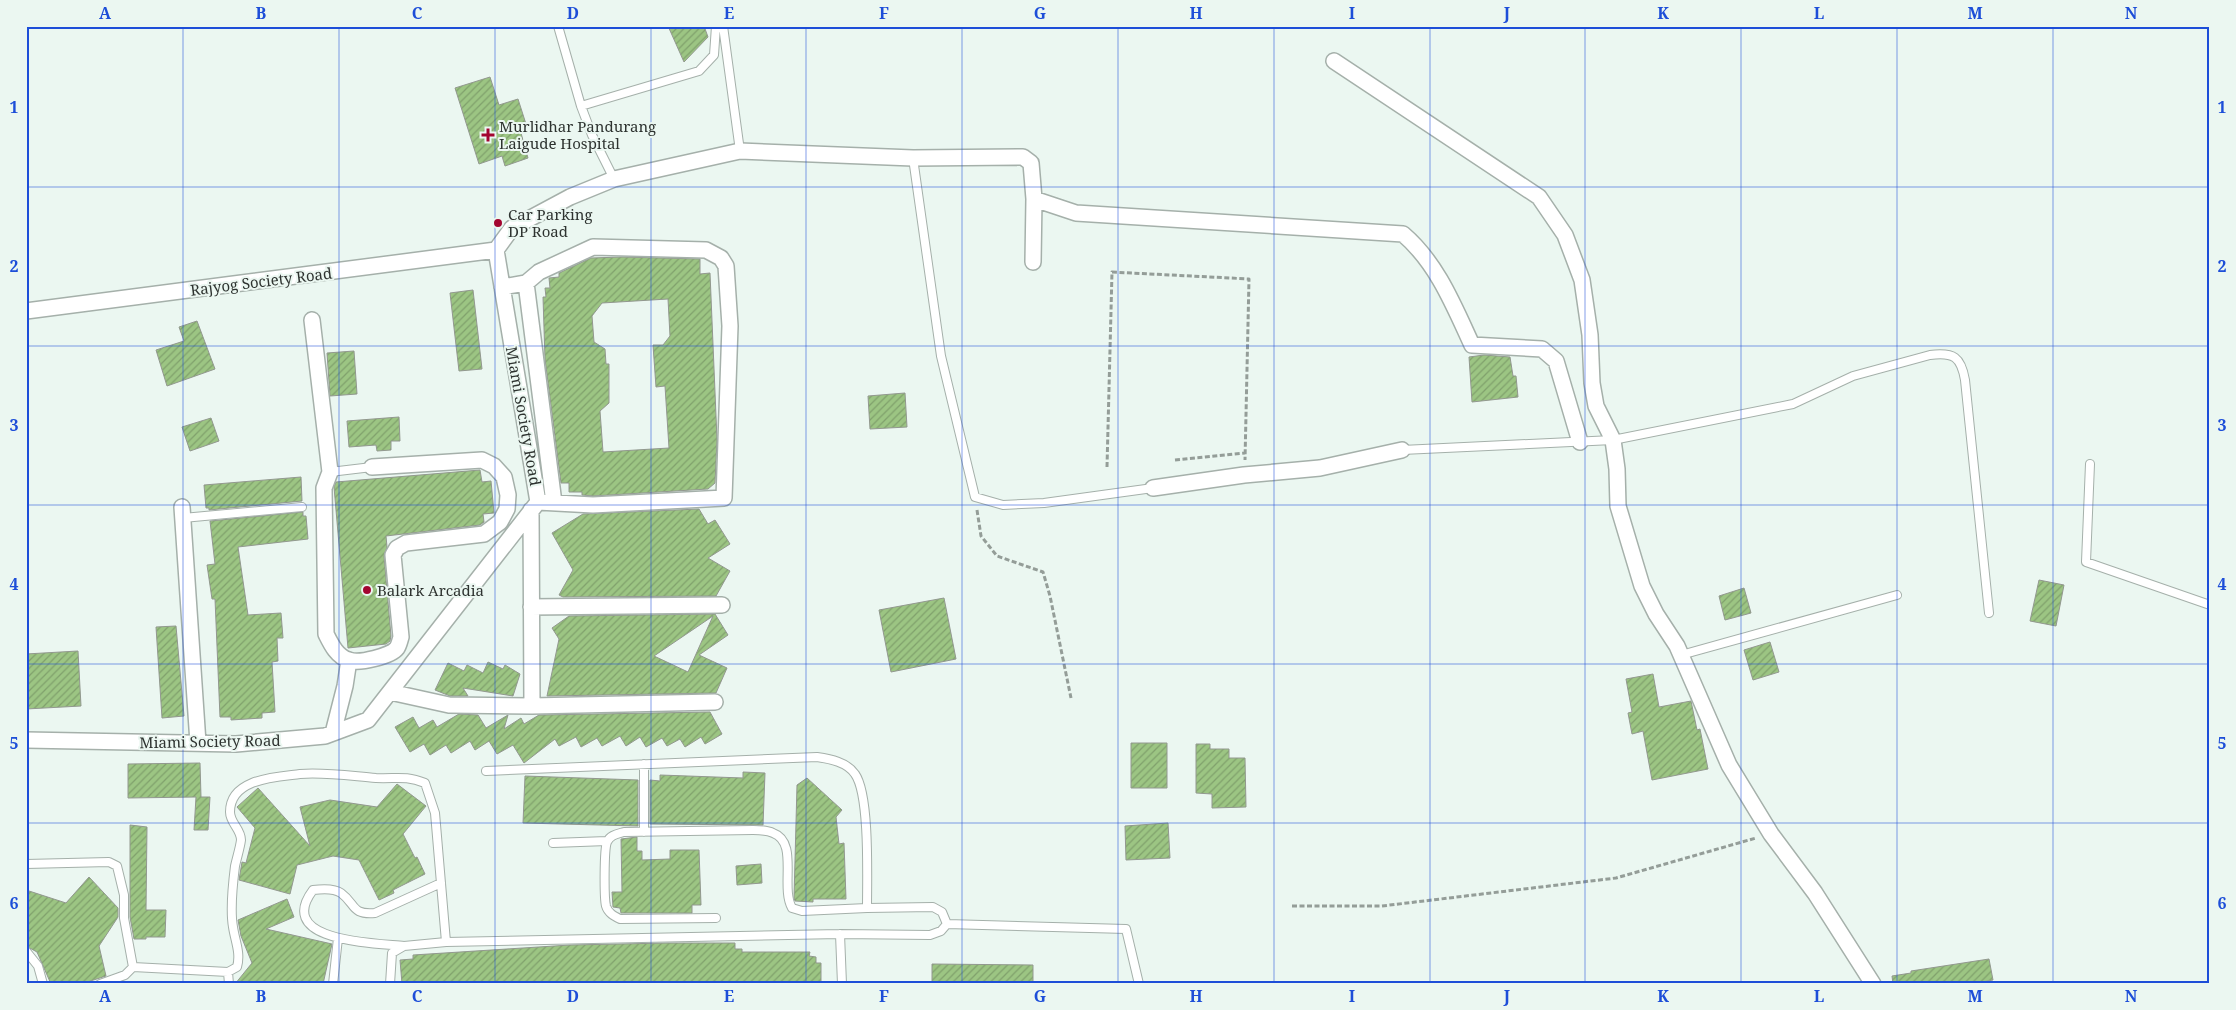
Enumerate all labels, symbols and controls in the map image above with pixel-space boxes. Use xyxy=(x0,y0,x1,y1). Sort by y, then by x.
text: A xyxy=(99,2,112,24)
text: B xyxy=(256,2,267,24)
text: C xyxy=(412,2,423,24)
text: D xyxy=(567,2,579,24)
text: E xyxy=(724,2,734,24)
text: F xyxy=(879,2,889,24)
text: G xyxy=(1034,2,1046,24)
text: H xyxy=(1189,2,1203,24)
text: I xyxy=(1349,2,1355,24)
text: J xyxy=(1503,2,1511,24)
text: K xyxy=(1657,2,1669,24)
text: L xyxy=(1814,2,1824,24)
text: M xyxy=(1967,2,1983,24)
text: N xyxy=(2125,2,2138,24)
text: 1 xyxy=(9,96,19,118)
text: 1 xyxy=(2217,96,2227,118)
place label: Murlidhar Pandurang Laigude Hospital xyxy=(499,116,656,153)
marker: Murlidhar Pandurang Laigude Hospital xyxy=(481,128,495,142)
place label: Car Parking DP Road xyxy=(508,204,593,241)
marker: Car Parking DP Road xyxy=(492,217,504,229)
text: 2 xyxy=(9,255,19,277)
text: 2 xyxy=(2217,255,2227,277)
street label: Rajyog Society Road xyxy=(189,262,333,300)
street label: Miami Society Road xyxy=(502,345,546,487)
text: 3 xyxy=(9,414,19,436)
text: 3 xyxy=(2217,414,2227,436)
text: 4 xyxy=(9,573,19,595)
text: 4 xyxy=(2217,573,2227,595)
place label: Balark Arcadia xyxy=(377,580,484,600)
marker: Balark Arcadia xyxy=(361,584,373,596)
street label: Miami Society Road xyxy=(139,730,281,752)
text: 5 xyxy=(9,732,19,754)
text: 5 xyxy=(2217,732,2227,754)
text: 6 xyxy=(9,892,19,914)
text: 6 xyxy=(2217,892,2227,914)
text: A xyxy=(99,985,112,1007)
text: B xyxy=(256,985,267,1007)
text: C xyxy=(412,985,423,1007)
text: D xyxy=(567,985,579,1007)
text: E xyxy=(724,985,734,1007)
text: F xyxy=(879,985,889,1007)
text: G xyxy=(1034,985,1046,1007)
text: H xyxy=(1189,985,1203,1007)
text: I xyxy=(1349,985,1355,1007)
text: J xyxy=(1503,985,1511,1007)
text: K xyxy=(1657,985,1669,1007)
text: L xyxy=(1814,985,1824,1007)
text: M xyxy=(1967,985,1983,1007)
text: N xyxy=(2125,985,2138,1007)

